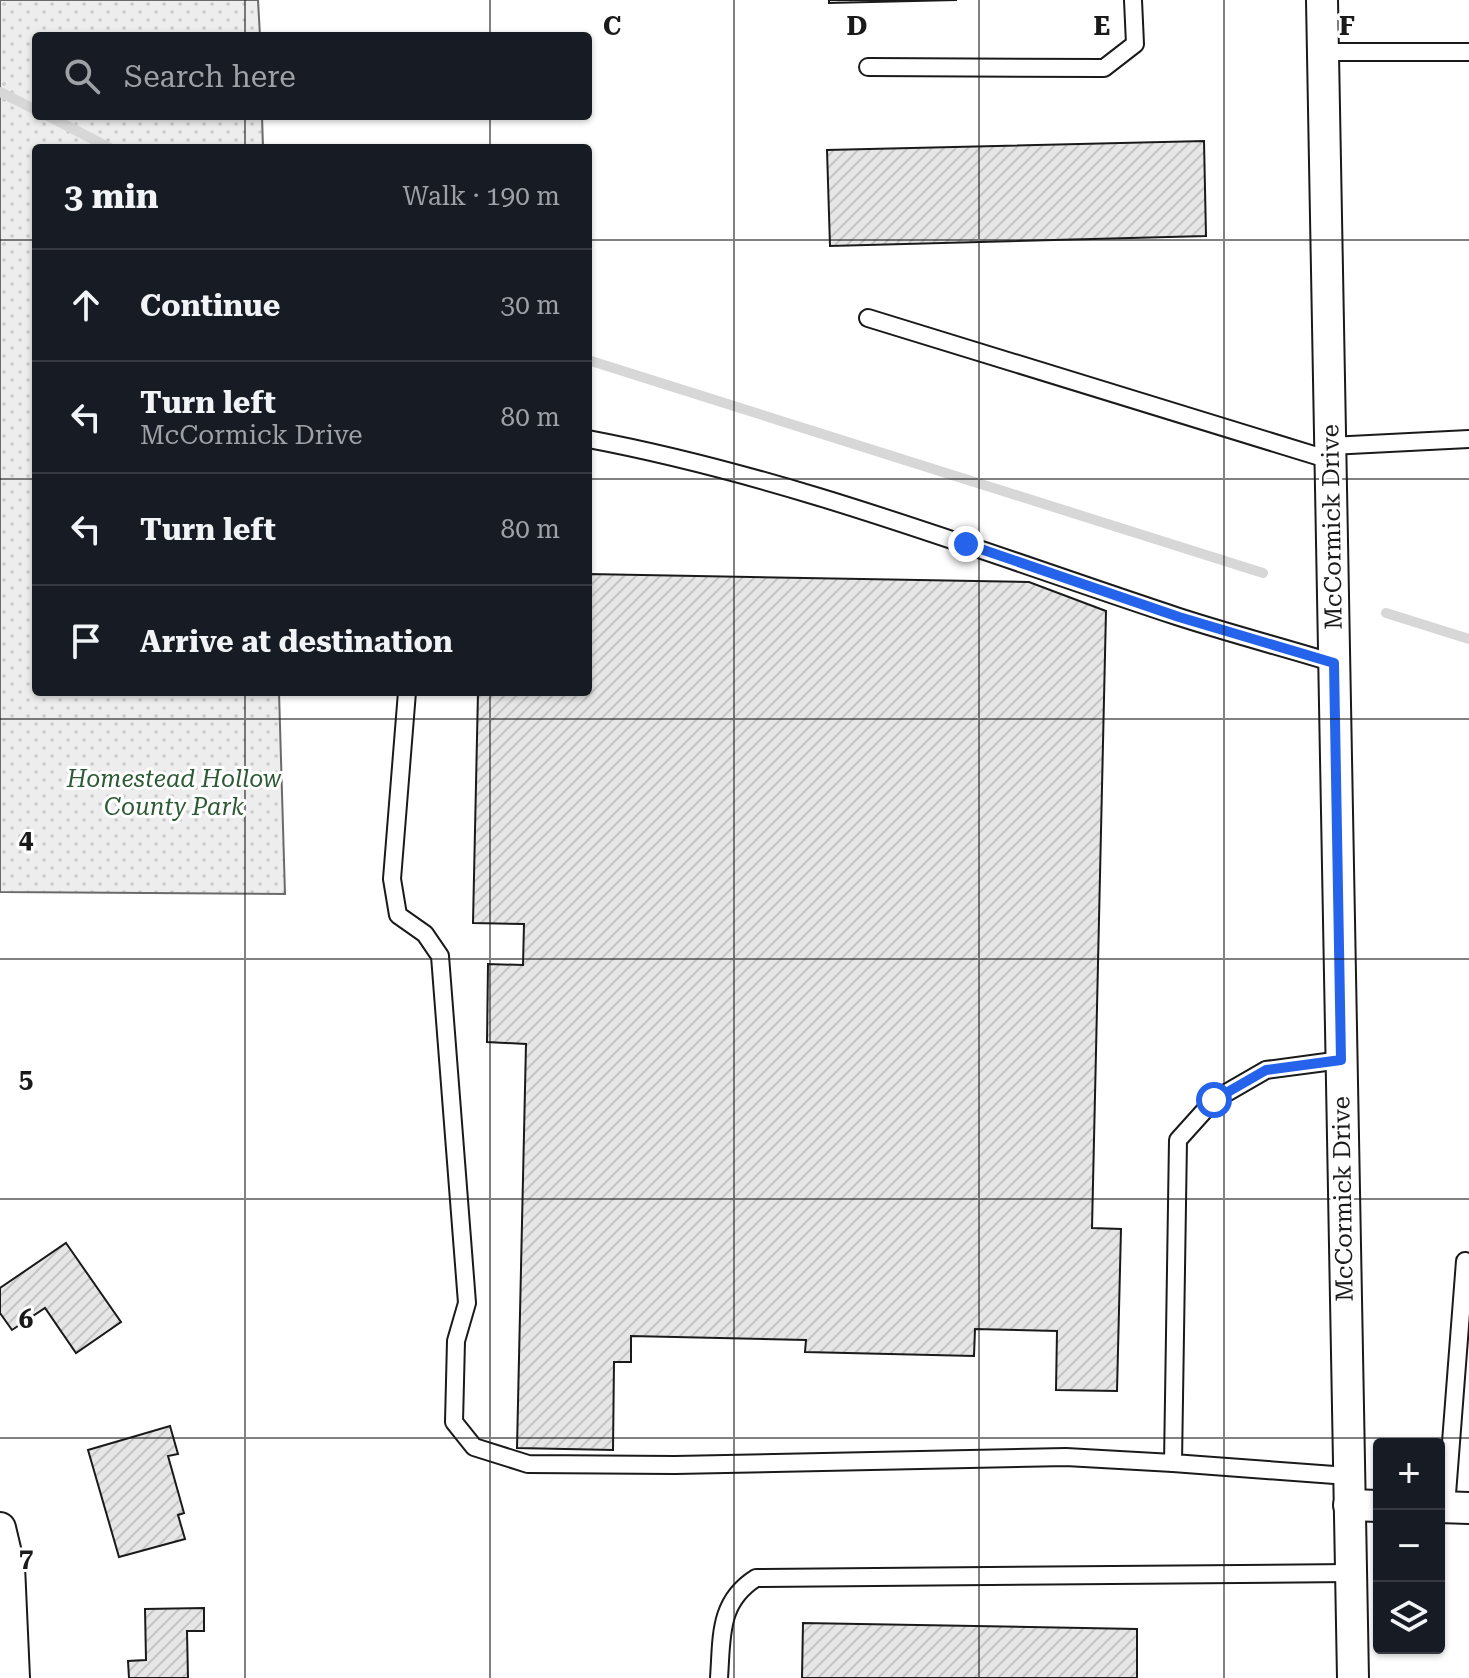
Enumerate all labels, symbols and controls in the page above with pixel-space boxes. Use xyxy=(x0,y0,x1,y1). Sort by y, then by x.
text: C xyxy=(603,11,621,41)
text: D xyxy=(847,11,867,41)
text: E xyxy=(1094,11,1110,41)
text: F xyxy=(1339,11,1355,41)
search box xyxy=(32,32,592,120)
icon: search xyxy=(60,54,104,98)
text: Search here xyxy=(124,59,296,94)
text: 3 min xyxy=(64,176,159,216)
text: Walk · 190 m xyxy=(402,181,560,211)
icon: ahead xyxy=(64,283,108,327)
text: Continue xyxy=(140,288,280,323)
text: 30 m xyxy=(501,290,560,320)
text: Turn left xyxy=(140,385,276,420)
icon: left xyxy=(64,395,108,439)
text: 80 m xyxy=(501,402,560,432)
text: McCormick Drive xyxy=(140,420,362,450)
street label: McCormick Drive xyxy=(1316,424,1348,630)
icon: left xyxy=(64,507,108,551)
text: Turn left xyxy=(140,512,276,547)
text: 80 m xyxy=(501,514,560,544)
route end xyxy=(948,526,984,562)
icon: arrive xyxy=(64,619,108,663)
text: Arrive at destination xyxy=(140,624,453,659)
park label: Homestead Hollow County Park xyxy=(66,765,282,821)
text: 4 xyxy=(19,824,34,854)
text: 5 xyxy=(19,1064,33,1094)
route start xyxy=(1196,1082,1232,1118)
street label: McCormick Drive xyxy=(1327,1096,1359,1302)
text: 6 xyxy=(19,1304,33,1334)
map controls xyxy=(1373,1438,1445,1654)
button: + xyxy=(1373,1438,1445,1510)
button: − xyxy=(1373,1510,1445,1582)
text: 7 xyxy=(19,1543,33,1573)
button: layers xyxy=(1373,1582,1445,1654)

